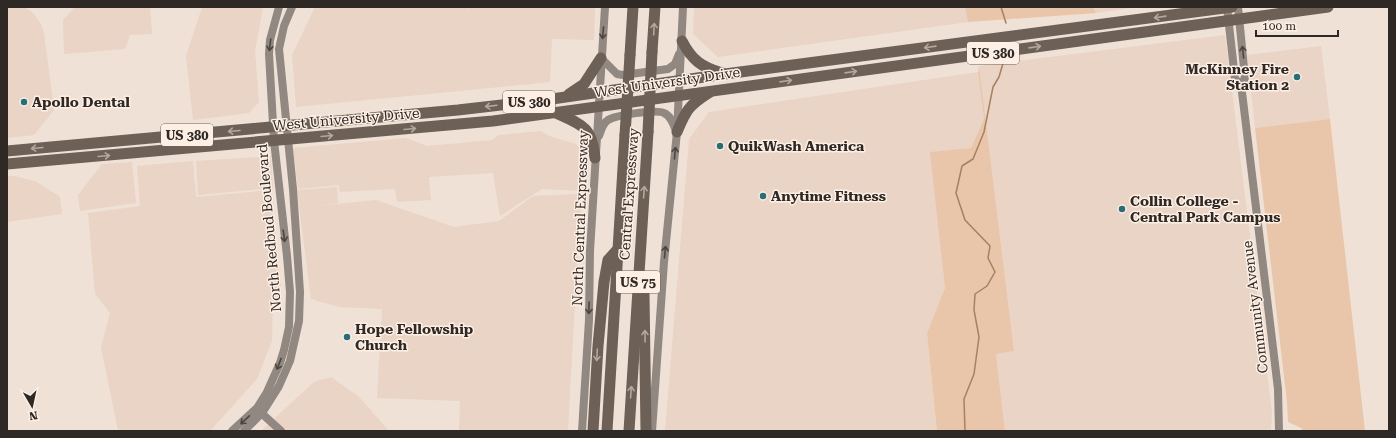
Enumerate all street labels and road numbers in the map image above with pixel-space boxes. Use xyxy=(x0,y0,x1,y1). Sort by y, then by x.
road number: US 380 xyxy=(967,42,1019,64)
street label: West University Drive xyxy=(593,64,741,100)
road number: US 380 xyxy=(503,91,555,113)
street label: West University Drive xyxy=(272,105,420,133)
road number: US 380 xyxy=(161,124,213,146)
street label: Central Expressway xyxy=(616,127,642,261)
street label: North Central Expressway xyxy=(569,129,591,306)
street label: North Redbud Boulevard xyxy=(254,143,284,313)
street label: Community Avenue xyxy=(1239,239,1271,374)
road number: US 75 xyxy=(616,271,660,293)

